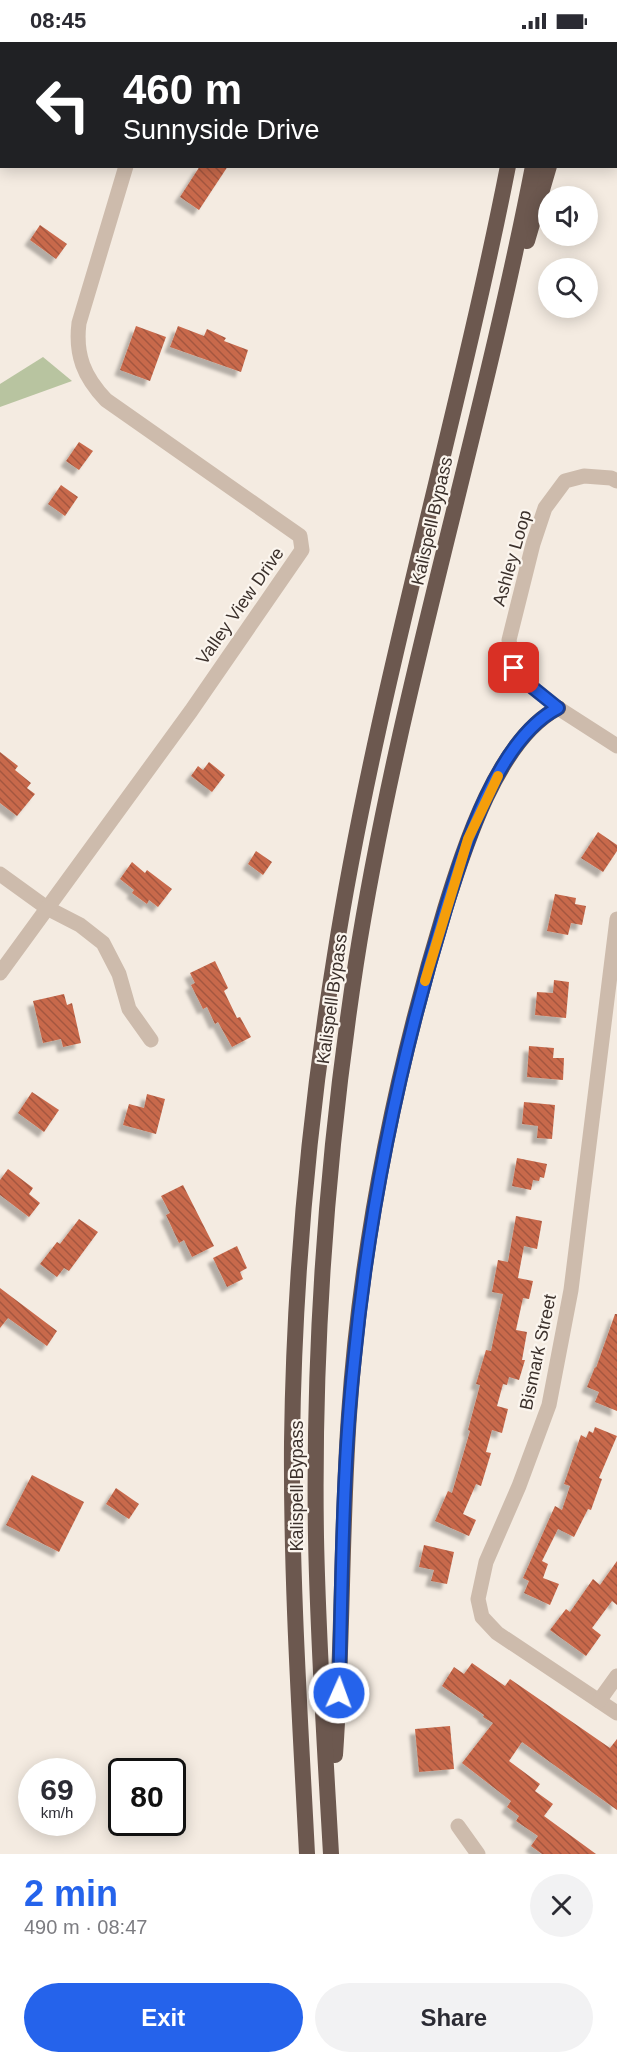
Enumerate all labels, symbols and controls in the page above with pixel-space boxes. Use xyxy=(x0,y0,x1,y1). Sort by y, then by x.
text: 08:45 xyxy=(30,8,86,33)
icon: left xyxy=(24,66,102,144)
text: 460 m xyxy=(123,66,242,113)
text: Sunnyside Drive xyxy=(123,115,320,145)
map controls xyxy=(538,186,598,318)
button: sound xyxy=(538,186,598,246)
button: search xyxy=(538,258,598,318)
street label: Kalispell Bypass xyxy=(408,455,456,587)
street label: Ashley Loop xyxy=(489,508,535,608)
street label: Valley View Drive xyxy=(192,544,288,668)
pin xyxy=(488,642,539,693)
icon: arrive xyxy=(497,651,530,684)
street label: Kalispell Bypass xyxy=(313,933,351,1065)
street label: Bismark Street xyxy=(516,1292,560,1412)
street label: Kalispell Bypass xyxy=(287,1420,307,1552)
position arrow xyxy=(307,1661,371,1725)
speed limit sign: 80 xyxy=(108,1758,186,1836)
text: 69 xyxy=(40,1773,74,1806)
text: km/h xyxy=(41,1804,73,1821)
text: 2 min xyxy=(24,1873,118,1914)
button: close xyxy=(530,1874,593,1937)
text: 490 m · 08:47 xyxy=(24,1916,147,1938)
button: Exit xyxy=(24,1983,303,2052)
button: Share xyxy=(315,1983,593,2052)

